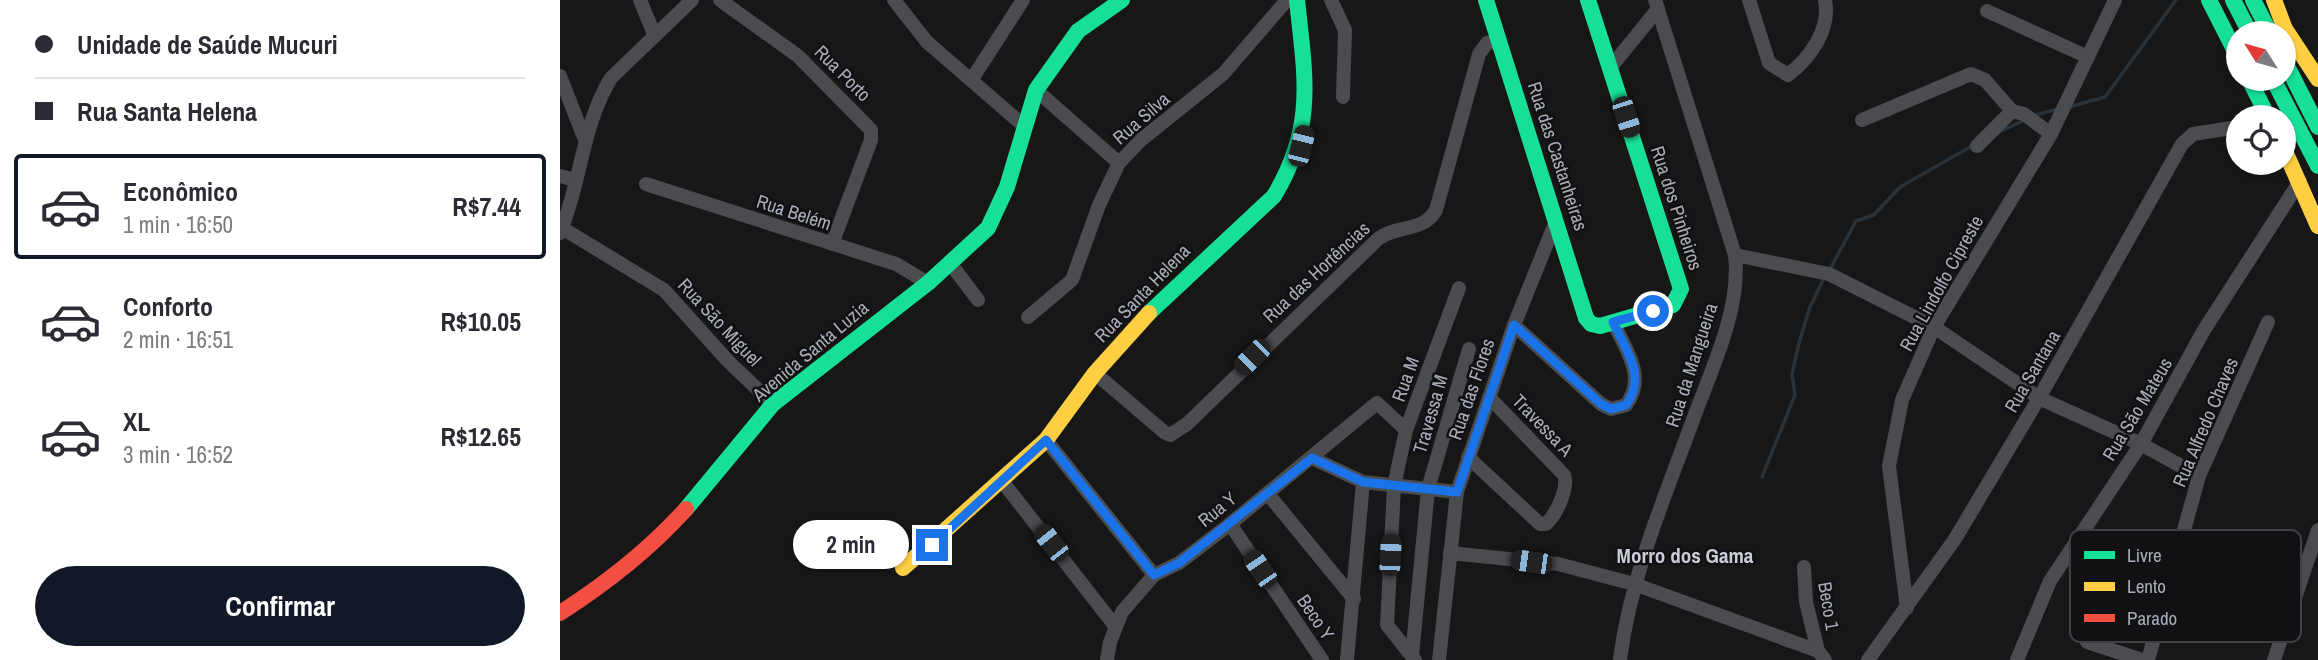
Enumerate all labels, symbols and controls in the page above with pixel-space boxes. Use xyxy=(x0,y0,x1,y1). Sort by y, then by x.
north arrow xyxy=(2226,21,2296,91)
map controls xyxy=(2226,21,2296,175)
text: Unidade de Saúde Mucuri xyxy=(77,27,338,62)
street label: Rua Porto xyxy=(809,39,877,107)
street label: Rua das Castanheiras xyxy=(1522,78,1594,234)
street label: Rua Silva xyxy=(1107,86,1175,150)
text: Rua Santa Helena xyxy=(77,94,257,129)
car xyxy=(1610,94,1643,140)
button: locate xyxy=(2226,105,2296,175)
car xyxy=(1286,123,1317,169)
street label: Rua dos Pinheiros xyxy=(1645,143,1709,274)
text: Econômico xyxy=(123,174,238,209)
icon: car xyxy=(39,175,102,238)
street label: Rua Belém xyxy=(753,188,835,236)
text: R$7.44 xyxy=(452,189,521,224)
text: 1 min · 16:50 xyxy=(123,209,233,240)
street label: Rua Lindolfo Cipreste xyxy=(1893,210,1989,356)
street label: Rua das Hortências xyxy=(1257,215,1375,328)
street label: Rua Santa Helena xyxy=(1088,238,1196,348)
street label: Rua São Miguel xyxy=(672,272,768,372)
text: Conforto xyxy=(123,289,213,324)
icon: car xyxy=(39,290,102,353)
street label: Avenida Santa Luzia xyxy=(746,294,874,408)
route start xyxy=(1637,295,1669,327)
street label: Rua da Mangueira xyxy=(1659,299,1723,430)
text: R$10.05 xyxy=(440,304,521,339)
text: 2 min · 16:51 xyxy=(123,324,233,355)
street label: Rua Santana xyxy=(1998,325,2066,417)
car xyxy=(1230,335,1275,379)
street label: Rua das Flores xyxy=(1442,335,1501,443)
street label: Rua São Mateus xyxy=(2096,352,2178,465)
street label: Rua M xyxy=(1385,353,1425,405)
street label: Rua Alfredo Chaves xyxy=(2166,353,2244,491)
street label: Travessa M xyxy=(1406,372,1454,456)
street label: Travessa A xyxy=(1507,388,1580,462)
text: XL xyxy=(123,404,150,439)
icon: car xyxy=(39,405,102,468)
text: R$12.65 xyxy=(440,419,521,454)
text: 3 min · 16:52 xyxy=(123,439,233,470)
street label: Rua Y xyxy=(1192,485,1242,533)
callout: 2 min xyxy=(792,520,908,570)
car xyxy=(1030,520,1073,566)
text: 2 min xyxy=(826,529,876,560)
route end xyxy=(916,529,948,561)
legend xyxy=(2070,530,2301,642)
car xyxy=(1379,533,1402,577)
district label: Morro dos Gama xyxy=(1617,541,1754,570)
text: Livre xyxy=(2127,542,2162,568)
car xyxy=(1240,546,1281,592)
car xyxy=(1509,549,1554,575)
button: Confirmar xyxy=(35,566,525,646)
text: Lento xyxy=(2127,573,2166,599)
street label: Beco 1 xyxy=(1812,580,1846,632)
street label: Beco Y xyxy=(1291,589,1341,645)
text: Parado xyxy=(2127,605,2177,631)

